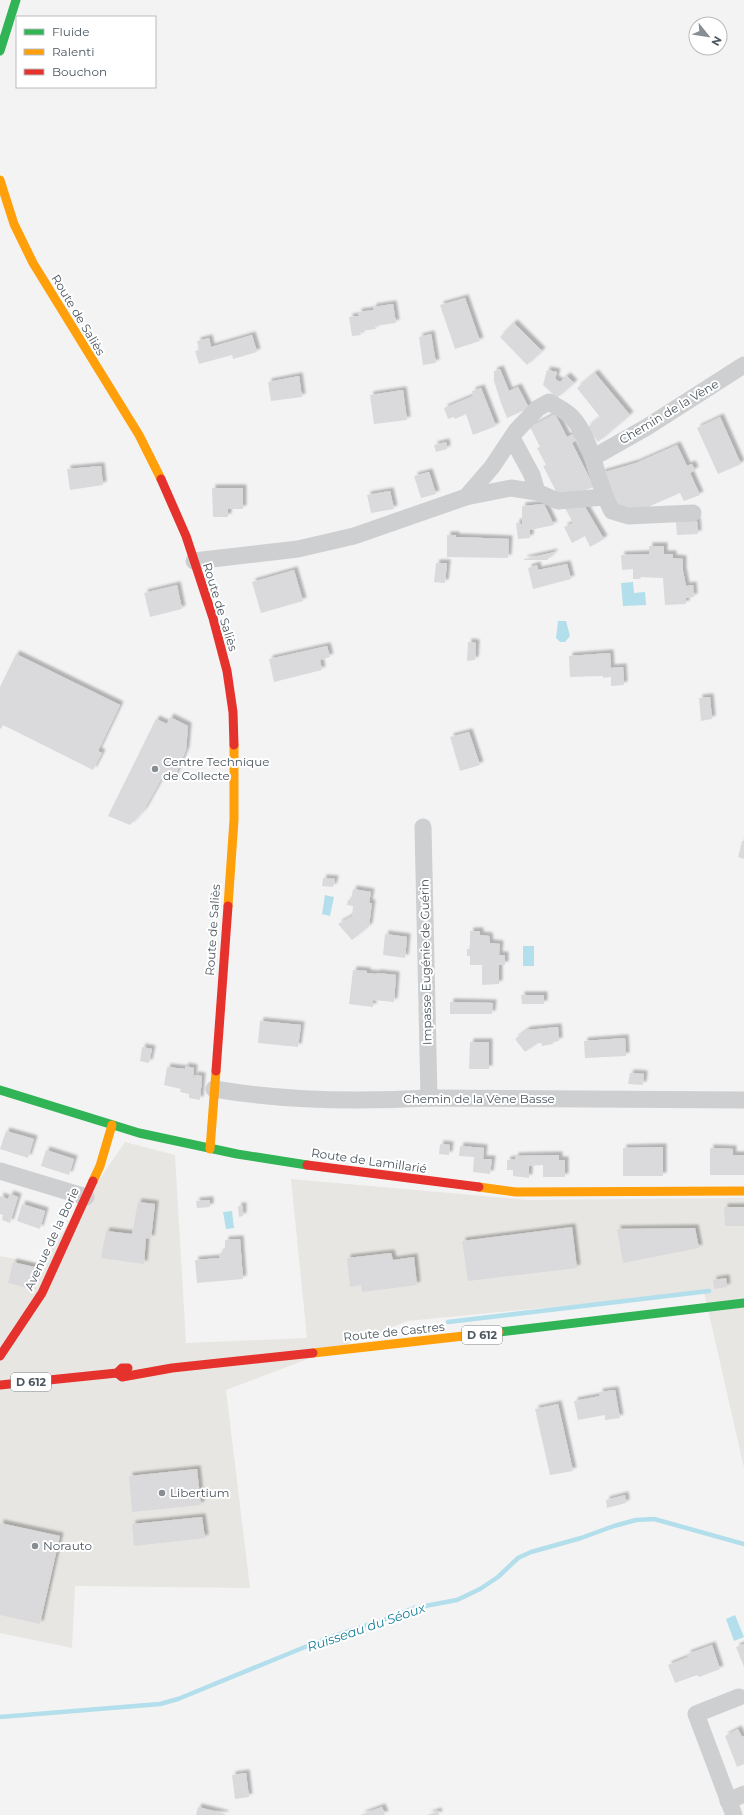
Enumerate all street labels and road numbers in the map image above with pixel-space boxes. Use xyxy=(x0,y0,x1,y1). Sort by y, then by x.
street label: Route de Saliès xyxy=(48,272,109,358)
street label: Chemin de la Vène xyxy=(616,376,721,447)
street label: Route de Saliès xyxy=(200,561,241,653)
street label: Impasse Eugénie de Guérin xyxy=(417,879,434,1045)
street label: Route de Saliès xyxy=(202,883,223,976)
street label: Chemin de la Vène Basse xyxy=(403,1091,555,1106)
street label: Route de Lamillarié xyxy=(310,1145,428,1176)
street label: Avenue de la Borie xyxy=(21,1185,82,1293)
street label: Route de Castres xyxy=(343,1319,445,1344)
road number: D 612 xyxy=(462,1326,502,1344)
road number: D 612 xyxy=(11,1373,51,1391)

